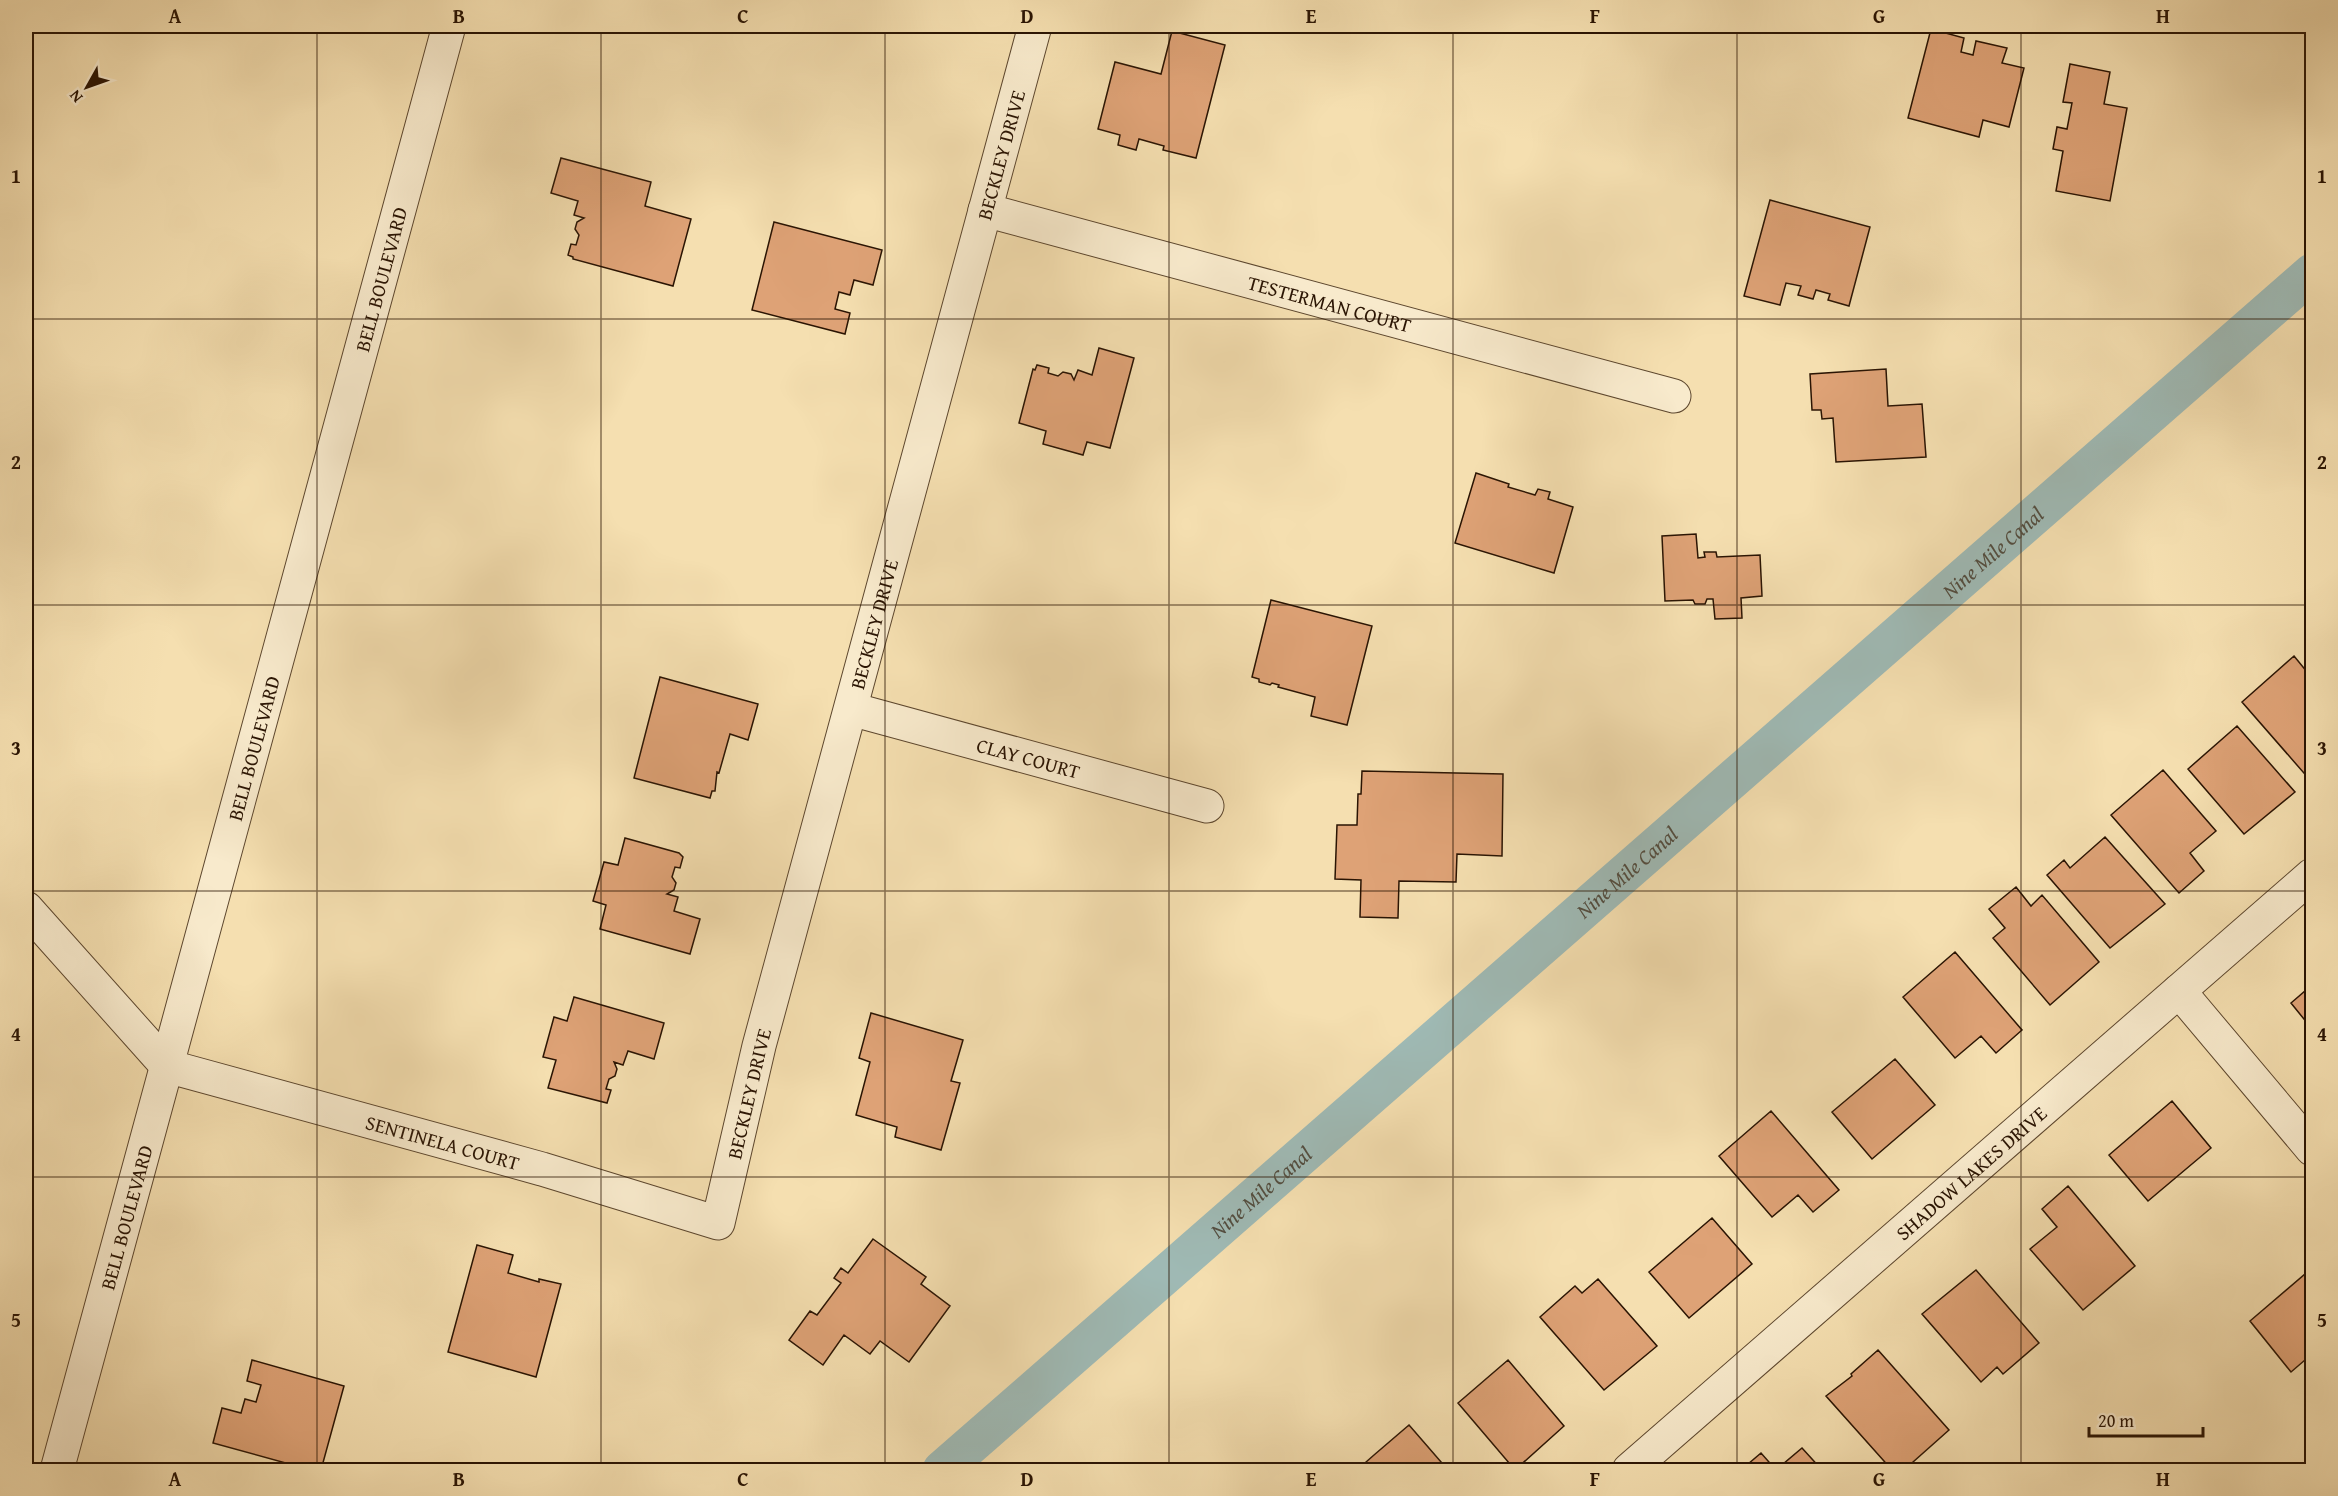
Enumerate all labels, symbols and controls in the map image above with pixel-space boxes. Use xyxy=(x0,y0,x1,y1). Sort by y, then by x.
text: A xyxy=(169,1,182,30)
text: B xyxy=(453,1,465,30)
text: C xyxy=(737,1,749,30)
text: D xyxy=(1020,1,1034,30)
text: E xyxy=(1306,1,1317,30)
text: F xyxy=(1590,1,1600,30)
text: G xyxy=(1873,1,1885,30)
text: H xyxy=(2156,1,2170,30)
north arrow xyxy=(57,57,117,117)
text: N xyxy=(63,85,88,108)
street label: BECKLEY DRIVE xyxy=(969,86,1032,223)
text: 1 xyxy=(11,161,21,190)
text: 1 xyxy=(2317,161,2327,190)
street label: BELL BOULEVARD xyxy=(347,203,414,355)
street label: TESTERMAN COURT xyxy=(1245,267,1415,339)
text: 2 xyxy=(11,447,21,476)
text: 2 xyxy=(2317,447,2327,476)
water label: Nine Mile Canal xyxy=(1934,499,2050,606)
street label: BECKLEY DRIVE xyxy=(842,556,905,692)
street label: BELL BOULEVARD xyxy=(219,672,286,824)
street label: CLAY COURT xyxy=(974,729,1083,785)
text: 3 xyxy=(11,733,21,762)
text: 3 xyxy=(2317,733,2327,762)
water label: Nine Mile Canal xyxy=(1568,819,1684,926)
text: 4 xyxy=(11,1019,21,1048)
text: 4 xyxy=(2317,1019,2327,1048)
street label: BECKLEY DRIVE xyxy=(719,1025,778,1162)
street label: SHADOW LAKES DRIVE xyxy=(1889,1098,2052,1246)
street label: SENTINELA COURT xyxy=(363,1107,523,1177)
water label: Nine Mile Canal xyxy=(1202,1139,1318,1245)
street label: BELL BOULEVARD xyxy=(92,1142,159,1293)
text: 5 xyxy=(11,1305,21,1334)
text: 5 xyxy=(2317,1305,2327,1334)
scale bar xyxy=(2089,1400,2203,1438)
text: 20 m xyxy=(2098,1407,2134,1434)
text: A xyxy=(169,1464,182,1493)
text: B xyxy=(453,1464,465,1493)
text: C xyxy=(737,1464,749,1493)
text: D xyxy=(1020,1464,1034,1493)
text: E xyxy=(1306,1464,1317,1493)
text: F xyxy=(1590,1464,1600,1493)
text: G xyxy=(1873,1464,1885,1493)
text: H xyxy=(2156,1464,2170,1493)

